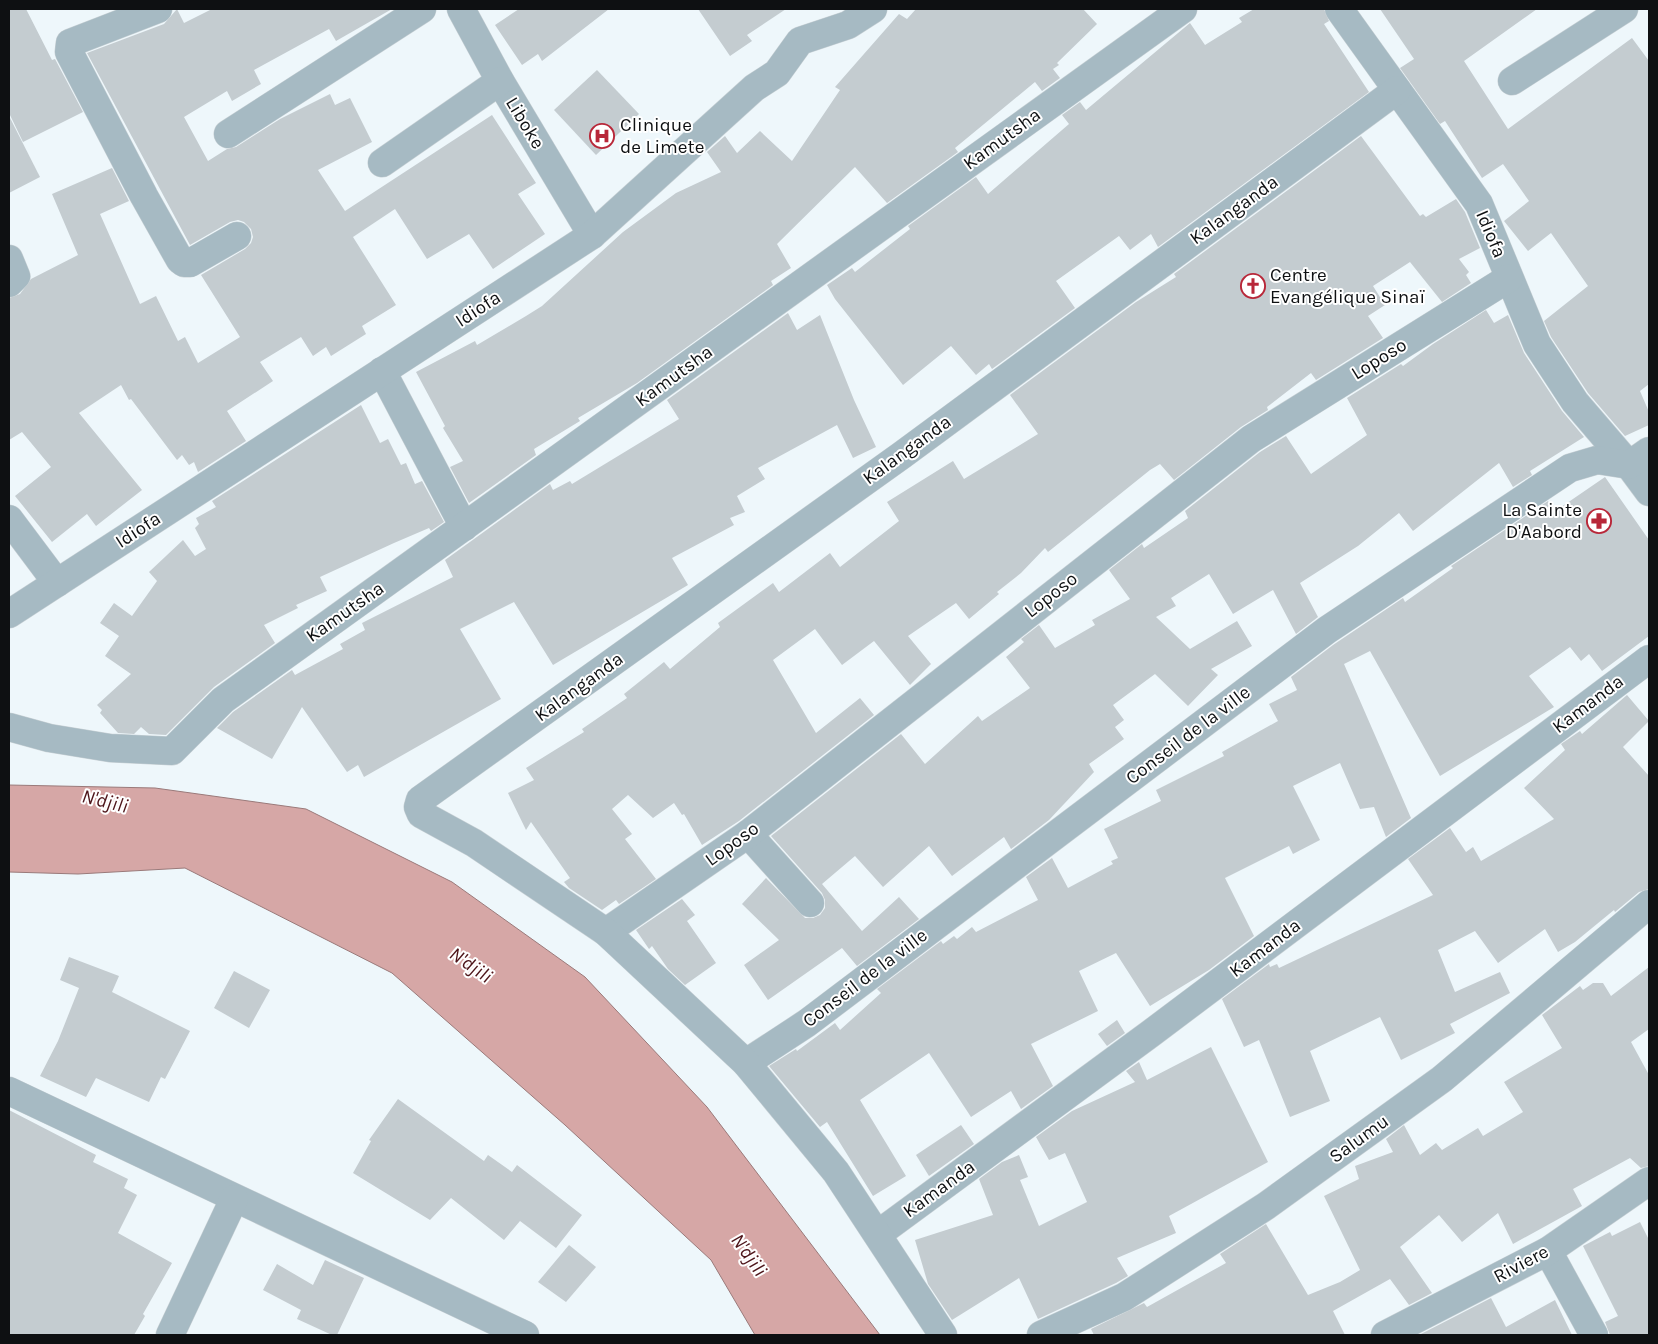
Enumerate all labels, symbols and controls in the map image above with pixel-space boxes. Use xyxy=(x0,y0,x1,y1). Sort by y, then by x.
street label: Liboke xyxy=(501,93,549,153)
street label: Kamutsha xyxy=(959,104,1045,174)
place label: Clinique de Limete xyxy=(620,114,705,158)
hospital icon: Clinique de Limete xyxy=(589,123,615,149)
street label: Kalanganda xyxy=(1186,171,1282,249)
street label: Idiofa xyxy=(1471,207,1511,261)
place label: Centre Evangélique Sinaï xyxy=(1270,264,1426,308)
church icon: Centre Evangélique Sinaï xyxy=(1240,273,1266,299)
street label: Idiofa xyxy=(451,286,505,332)
street label: Loposo xyxy=(1347,333,1411,385)
street label: Kamutsha xyxy=(631,341,717,411)
street label: Kalanganda xyxy=(859,411,955,489)
place label: La Sainte D'Aabord xyxy=(1502,499,1582,543)
street label: Idiofa xyxy=(111,507,165,553)
pharmacy icon: La Sainte D'Aabord xyxy=(1586,508,1612,534)
street label: Loposo xyxy=(1020,568,1082,622)
street label: Kamutsha xyxy=(302,577,388,647)
street label: Kalanganda xyxy=(531,648,627,726)
street label: Kamanda xyxy=(1548,670,1628,738)
street label: Conseil de la ville xyxy=(1121,681,1255,789)
water label: N'djili xyxy=(79,784,131,818)
street label: Loposo xyxy=(701,817,763,871)
street label: Kamanda xyxy=(1225,914,1305,982)
street label: Conseil de la ville xyxy=(798,924,932,1032)
water label: N'djili xyxy=(445,942,497,988)
street label: Salumu xyxy=(1325,1110,1393,1168)
street label: Kamanda xyxy=(899,1156,979,1222)
water label: N'djili xyxy=(726,1229,772,1281)
street label: Riviere xyxy=(1490,1240,1552,1288)

